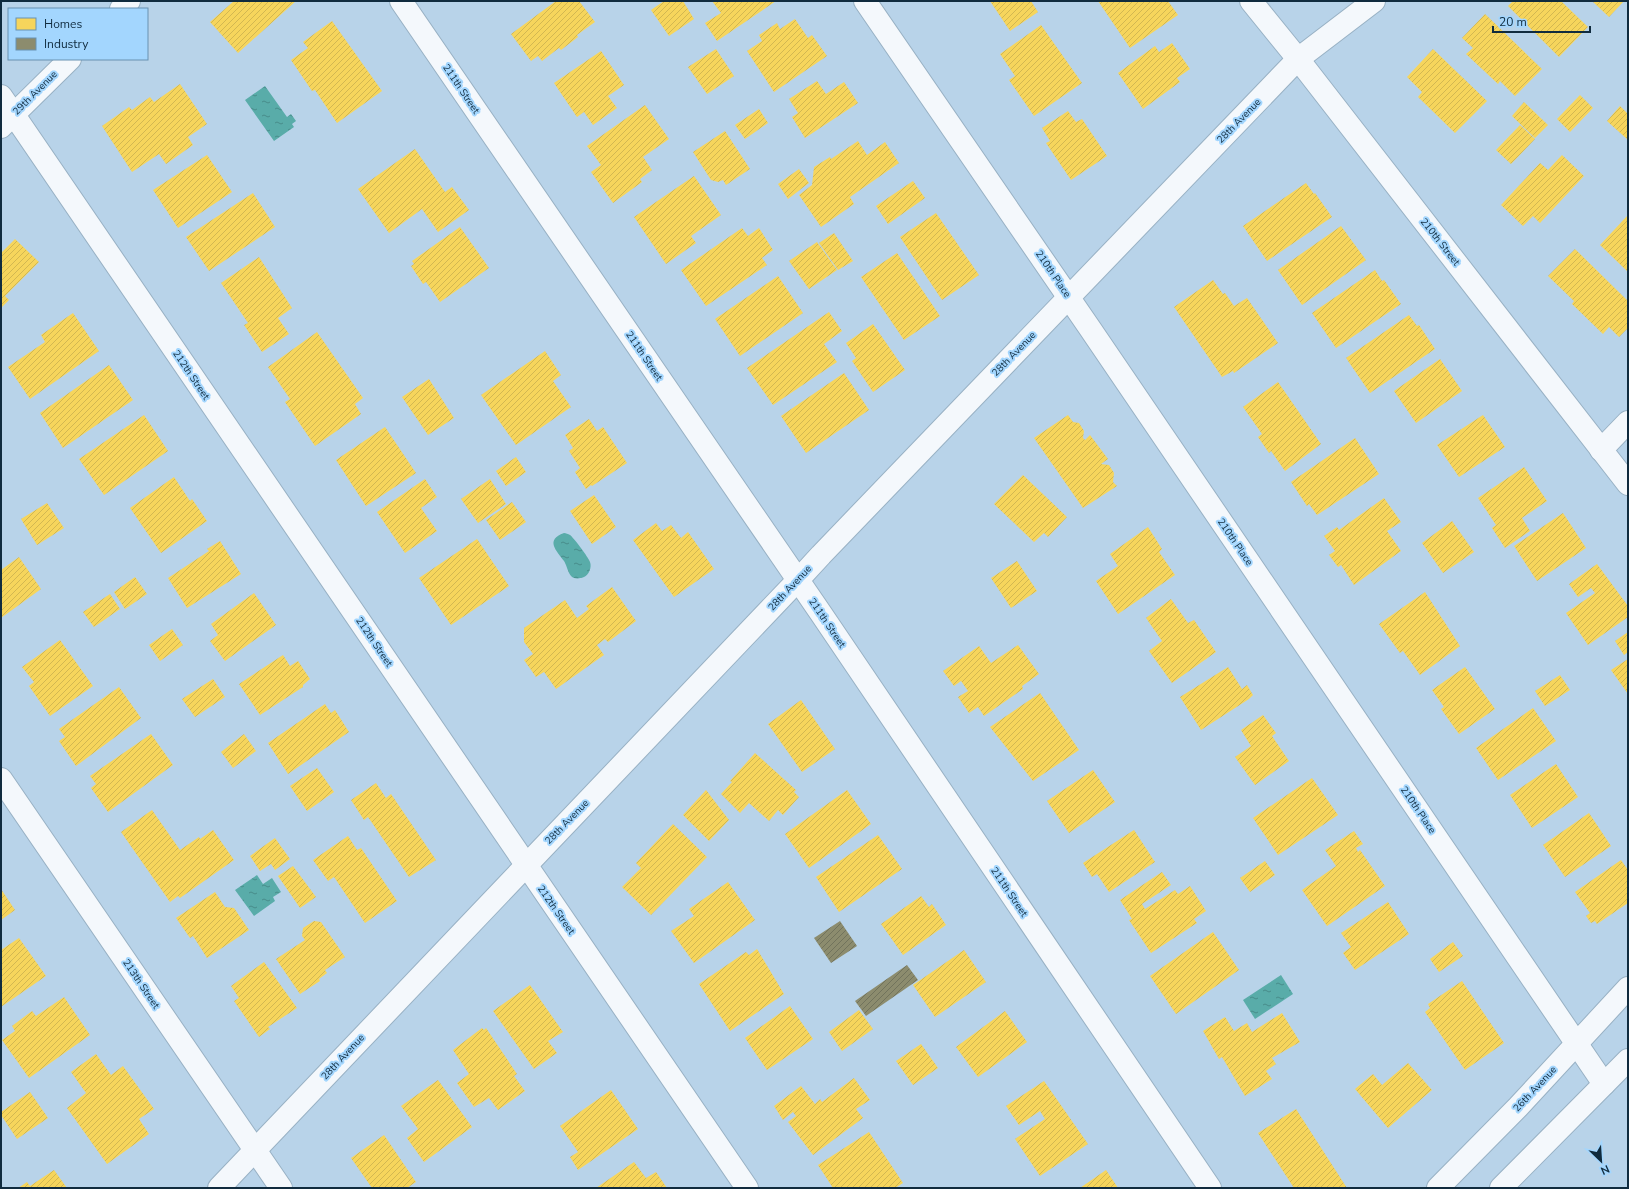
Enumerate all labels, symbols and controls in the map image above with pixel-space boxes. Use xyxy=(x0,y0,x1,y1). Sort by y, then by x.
legend xyxy=(8,8,148,60)
scale bar xyxy=(1493,8,1590,34)
text: 20 m xyxy=(1499,14,1527,30)
text: Homes xyxy=(44,16,82,32)
text: Industry xyxy=(44,36,89,52)
street label: 211th Street xyxy=(439,61,483,117)
street label: 29th Avenue xyxy=(10,68,60,118)
street label: 28th Avenue xyxy=(1214,95,1264,147)
street label: 210th Street xyxy=(1417,215,1463,269)
street label: 210th Place xyxy=(1032,248,1074,300)
street label: 211th Street xyxy=(622,328,666,384)
street label: 28th Avenue xyxy=(989,328,1039,380)
street label: 212th Street xyxy=(169,347,213,403)
street label: 210th Place xyxy=(1214,516,1256,568)
street label: 28th Avenue xyxy=(765,562,815,614)
street label: 211th Street xyxy=(805,595,849,651)
street label: 212th Street xyxy=(352,614,396,670)
street label: 210th Place xyxy=(1397,784,1439,836)
street label: 28th Avenue xyxy=(542,796,592,848)
street label: 211th Street xyxy=(987,864,1031,920)
street label: 212th Street xyxy=(534,883,578,938)
street label: 213th Street xyxy=(119,956,163,1012)
street label: 28th Avenue xyxy=(318,1031,368,1083)
street label: 26th Avenue xyxy=(1510,1063,1560,1115)
north arrow xyxy=(1581,1141,1621,1181)
text: N xyxy=(1598,1161,1612,1178)

